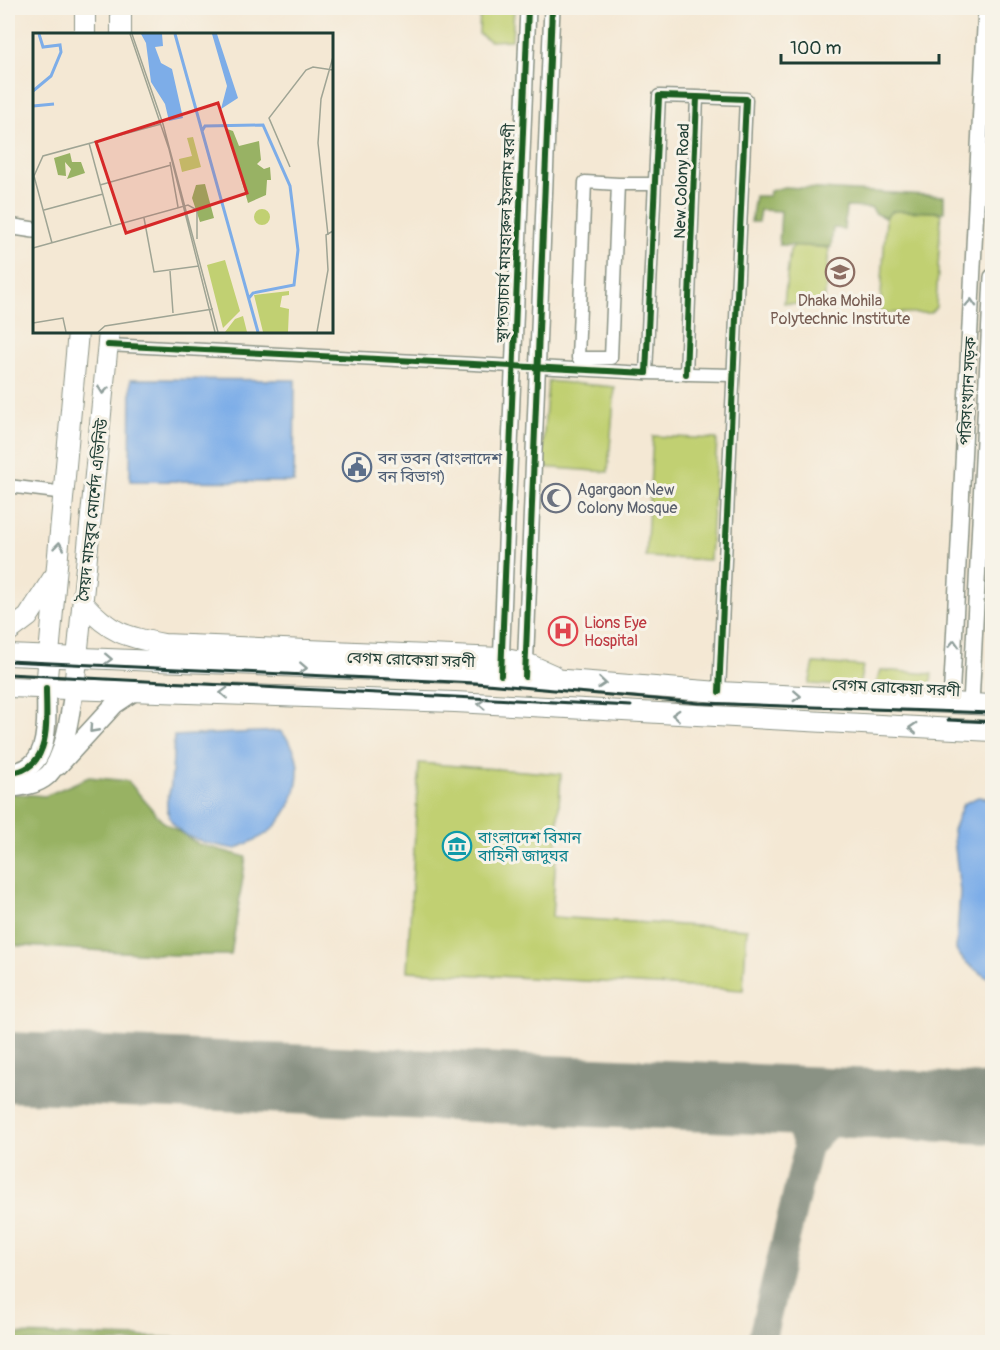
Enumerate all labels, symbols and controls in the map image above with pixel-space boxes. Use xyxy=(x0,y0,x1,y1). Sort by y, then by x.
scale bar xyxy=(781,27,938,65)
inset map xyxy=(33,33,333,333)
text: 100 m xyxy=(790,37,842,60)
street label: স্থাপত্যাচার্য মাযহারুল ইসলাম স্বরণী xyxy=(492,122,520,344)
street label: New Colony Road xyxy=(670,123,694,239)
school or university icon: Dhaka Mohila Polytechnic Institute xyxy=(824,256,856,288)
place label: Dhaka Mohila Polytechnic Institute xyxy=(770,291,910,329)
one-way arrow xyxy=(965,298,978,307)
street label: পরিসংখ্যান সড়ক xyxy=(955,335,981,446)
one-way arrow xyxy=(97,385,110,394)
street label: সৈয়দ মাহবুব মোর্শেদ এভিনিউ xyxy=(73,417,113,604)
place label: বন ভবন (বাংলাদেশ বন বিভাগ) xyxy=(377,449,503,487)
public building icon: বন ভবন (বাংলাদেশ বন বিভাগ) xyxy=(341,451,373,483)
place label: Agargaon New Colony Mosque xyxy=(577,480,678,518)
mosque icon: Agargaon New Colony Mosque xyxy=(540,482,572,514)
one-way arrow xyxy=(52,542,65,551)
place label: Lions Eye Hospital xyxy=(584,613,647,651)
hospital icon: Lions Eye Hospital xyxy=(547,615,579,647)
one-way arrow xyxy=(947,640,960,649)
street label: বেগম রোকেয়া সরণী xyxy=(346,648,476,672)
one-way arrow xyxy=(103,652,112,665)
one-way arrow xyxy=(298,662,307,675)
street label: বেগম রোকেয়া সরণী xyxy=(831,675,961,701)
one-way arrow xyxy=(598,676,607,689)
one-way arrow xyxy=(219,687,228,700)
one-way arrow xyxy=(792,689,801,702)
one-way arrow xyxy=(477,697,486,710)
one-way arrow xyxy=(672,709,681,722)
one-way arrow xyxy=(909,721,918,734)
one-way arrow xyxy=(89,722,100,732)
place label: বাংলাদেশ বিমান বাহিনী জাদুঘর xyxy=(477,828,582,866)
museum icon: বাংলাদেশ বিমান বাহিনী জাদুঘর xyxy=(441,830,473,862)

